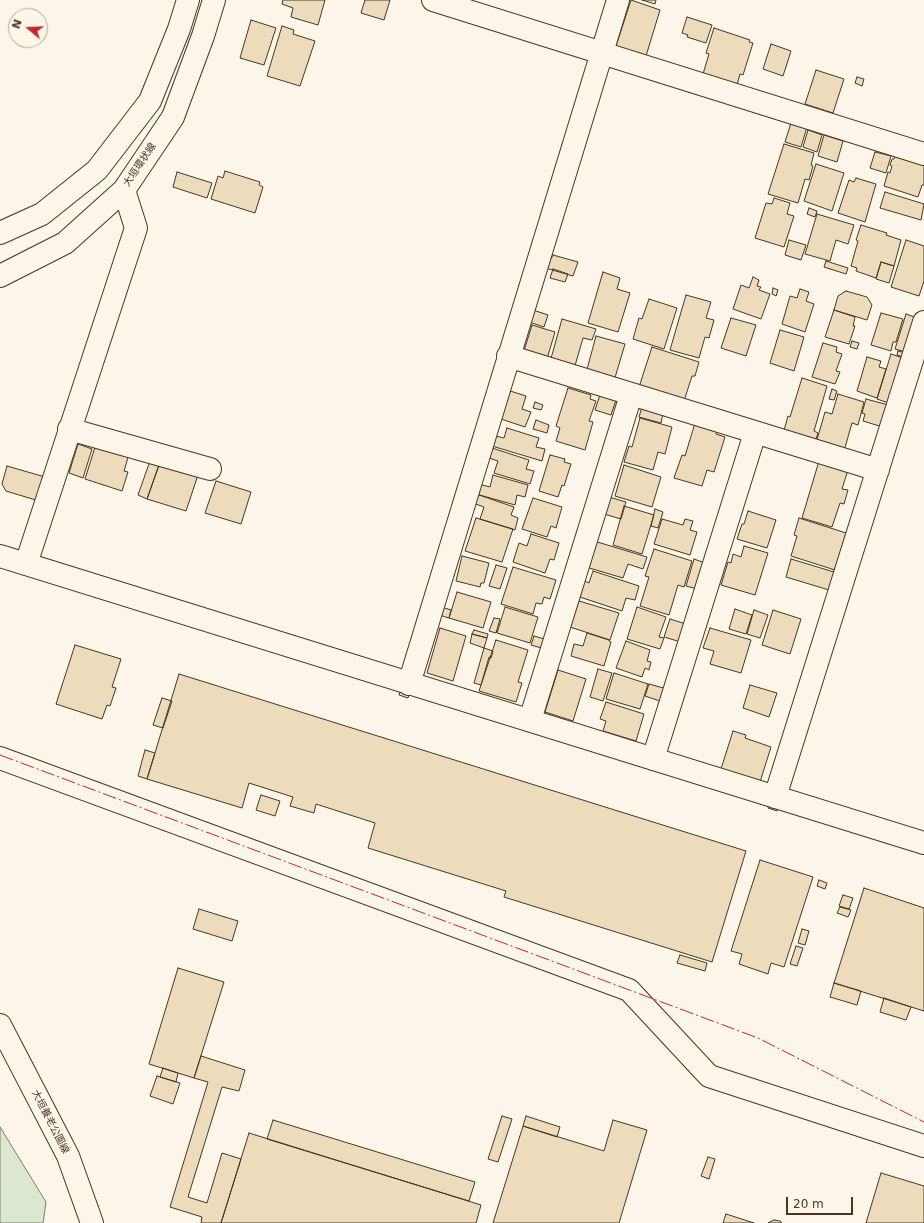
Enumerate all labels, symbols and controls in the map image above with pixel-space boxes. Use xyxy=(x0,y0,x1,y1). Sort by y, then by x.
north arrow xyxy=(8,8,48,48)
text: N xyxy=(9,18,25,31)
street label: 大垣環状線 xyxy=(121,141,159,189)
street label: 大垣養老公園線 xyxy=(29,1088,71,1156)
scale bar xyxy=(788,1189,855,1215)
text: 20 m xyxy=(793,1197,824,1211)

